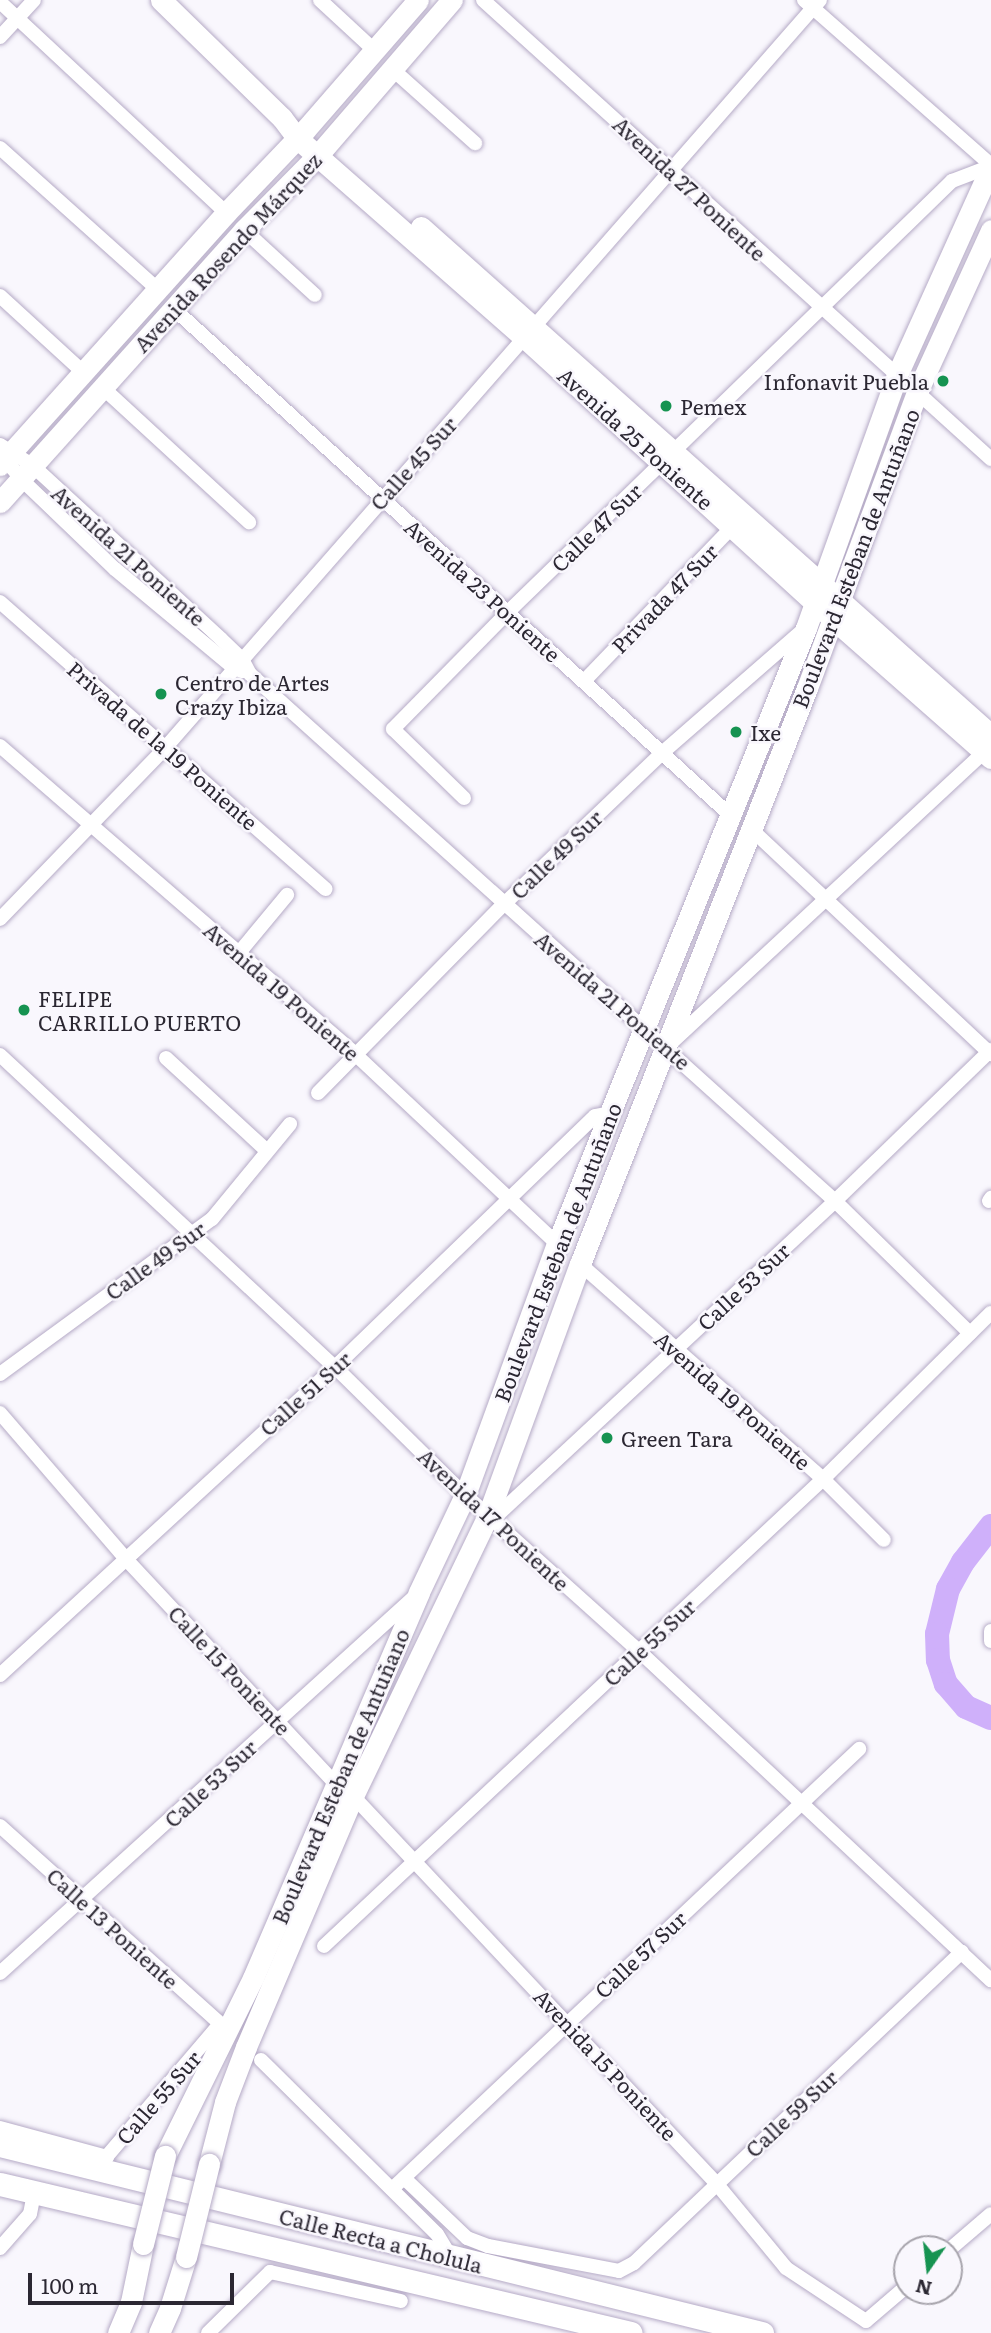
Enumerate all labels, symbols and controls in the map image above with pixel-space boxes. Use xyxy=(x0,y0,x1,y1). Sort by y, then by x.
street label: Avenida 27 Poniente xyxy=(608,111,772,265)
street label: Avenida Rosendo Márquez xyxy=(128,147,326,357)
street label: Avenida 25 Poniente xyxy=(553,362,719,514)
place label: Infonavit Puebla xyxy=(764,368,929,394)
marker: Infonavit Puebla xyxy=(935,373,951,389)
place label: Pemex xyxy=(680,393,746,419)
marker: Pemex xyxy=(658,398,674,414)
street label: Boulevard Esteban de Antuñano xyxy=(786,405,924,711)
street label: Calle 45 Sur xyxy=(365,411,461,515)
street label: Calle 47 Sur xyxy=(546,478,646,576)
street label: Avenida 21 Poniente xyxy=(47,480,211,630)
street label: Avenida 23 Poniente xyxy=(400,514,566,666)
street label: Privada 47 Sur xyxy=(606,538,722,658)
street label: Privada de la 19 Poniente xyxy=(63,656,263,834)
place label: Centro de Artes Crazy Ibiza xyxy=(175,669,329,719)
marker: Centro de Artes Crazy Ibiza xyxy=(153,686,169,702)
place label: Ixe xyxy=(750,719,781,745)
marker: Ixe xyxy=(728,724,744,740)
street label: Calle 49 Sur xyxy=(505,804,607,904)
street label: Avenida 19 Poniente xyxy=(199,917,365,1065)
street label: Avenida 21 Poniente xyxy=(530,926,696,1074)
place label: FELIPE CARRILLO PUERTO xyxy=(38,985,241,1035)
marker: FELIPE CARRILLO PUERTO xyxy=(16,1002,32,1018)
street label: Boulevard Esteban de Antuñano xyxy=(488,1099,626,1405)
street label: Calle 49 Sur xyxy=(100,1215,210,1305)
street label: Calle 53 Sur xyxy=(692,1237,794,1335)
street label: Avenida 19 Poniente xyxy=(650,1326,816,1474)
street label: Calle 51 Sur xyxy=(254,1346,356,1440)
place label: Green Tara xyxy=(621,1425,733,1451)
marker: Green Tara xyxy=(599,1430,615,1446)
street label: Avenida 17 Poniente xyxy=(413,1443,575,1595)
street label: Calle 55 Sur xyxy=(598,1593,700,1691)
street label: Calle 15 Poniente xyxy=(164,1600,296,1740)
street label: Boulevard Esteban de Antuñano xyxy=(266,1624,414,1928)
street label: Calle 53 Sur xyxy=(159,1734,261,1832)
street label: Calle 13 Poniente xyxy=(42,1863,184,1993)
street label: Calle 57 Sur xyxy=(589,1905,691,2003)
street label: Avenida 15 Poniente xyxy=(529,1983,683,2145)
street label: Calle 55 Sur xyxy=(110,2045,206,2149)
street label: Calle 59 Sur xyxy=(740,2064,842,2162)
street label: Calle Recta a Cholula xyxy=(277,2203,485,2277)
north arrow xyxy=(893,2235,963,2305)
scale bar xyxy=(32,2260,238,2304)
text: 100 m xyxy=(41,2269,98,2300)
text: N xyxy=(912,2273,935,2304)

